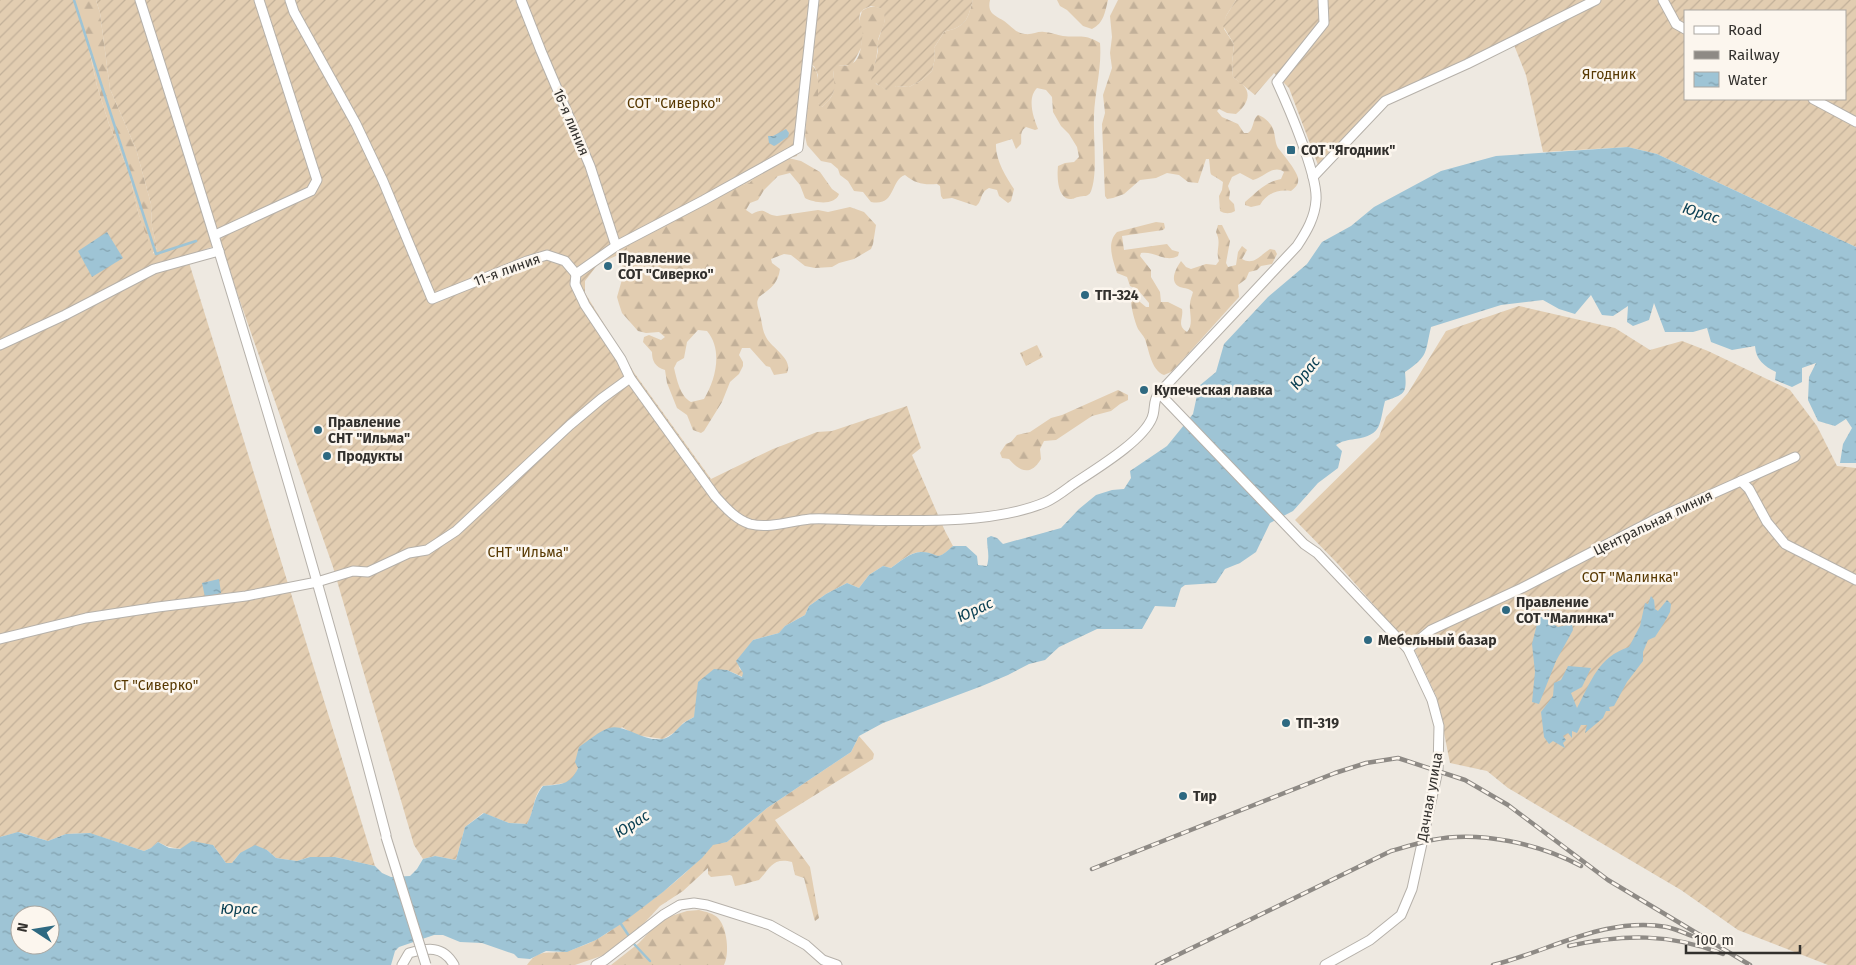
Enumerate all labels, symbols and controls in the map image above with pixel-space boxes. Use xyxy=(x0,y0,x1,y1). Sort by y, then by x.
legend xyxy=(1684,10,1846,100)
text: Road xyxy=(1728,21,1763,39)
text: Railway xyxy=(1728,46,1780,64)
park label: Ягодник xyxy=(1582,66,1637,83)
text: Water xyxy=(1728,71,1767,89)
street label: 16-я линия xyxy=(549,86,593,158)
park label: СОТ "Сиверко" xyxy=(627,95,721,112)
place label: СОТ "Ягодник" xyxy=(1301,142,1395,159)
marker: СОТ "Ягодник" xyxy=(1285,144,1297,156)
water label: Юрас xyxy=(1680,199,1723,227)
street label: 11-я линия xyxy=(471,250,543,290)
place label: Правление СОТ "Сиверко" xyxy=(618,250,714,283)
marker: Правление СОТ "Сиверко" xyxy=(602,260,614,272)
place label: ТП-324 xyxy=(1095,287,1139,304)
marker: ТП-324 xyxy=(1079,289,1091,301)
water label: Юрас xyxy=(1286,352,1324,393)
place label: Купеческая лавка xyxy=(1154,382,1273,399)
marker: Купеческая лавка xyxy=(1138,384,1150,396)
place label: Правление СНТ "Ильма" xyxy=(328,414,410,447)
marker: Правление СНТ "Ильма" xyxy=(312,424,324,436)
place label: Продукты xyxy=(337,448,403,465)
marker: Продукты xyxy=(321,450,333,462)
street label: Центральная линия xyxy=(1590,487,1716,559)
park label: СНТ "Ильма" xyxy=(487,544,569,561)
park label: СОТ "Малинка" xyxy=(1582,569,1678,586)
water label: Юрас xyxy=(954,593,997,626)
place label: Правление СОТ "Малинка" xyxy=(1516,594,1614,627)
marker: Правление СОТ "Малинка" xyxy=(1500,604,1512,616)
place label: Мебельный базар xyxy=(1378,632,1497,649)
marker: Мебельный базар xyxy=(1362,634,1374,646)
park label: СТ "Сиверко" xyxy=(114,677,198,694)
place label: ТП-319 xyxy=(1296,715,1339,732)
marker: ТП-319 xyxy=(1280,717,1292,729)
street label: Дачная улица xyxy=(1414,751,1446,844)
place label: Тир xyxy=(1193,788,1217,805)
marker: Тир xyxy=(1177,790,1189,802)
water label: Юрас xyxy=(611,806,654,842)
water label: Юрас xyxy=(220,900,259,918)
north arrow xyxy=(10,905,60,955)
text: N xyxy=(13,921,32,934)
scale bar xyxy=(1686,922,1800,954)
text: 100 m xyxy=(1694,931,1734,949)

